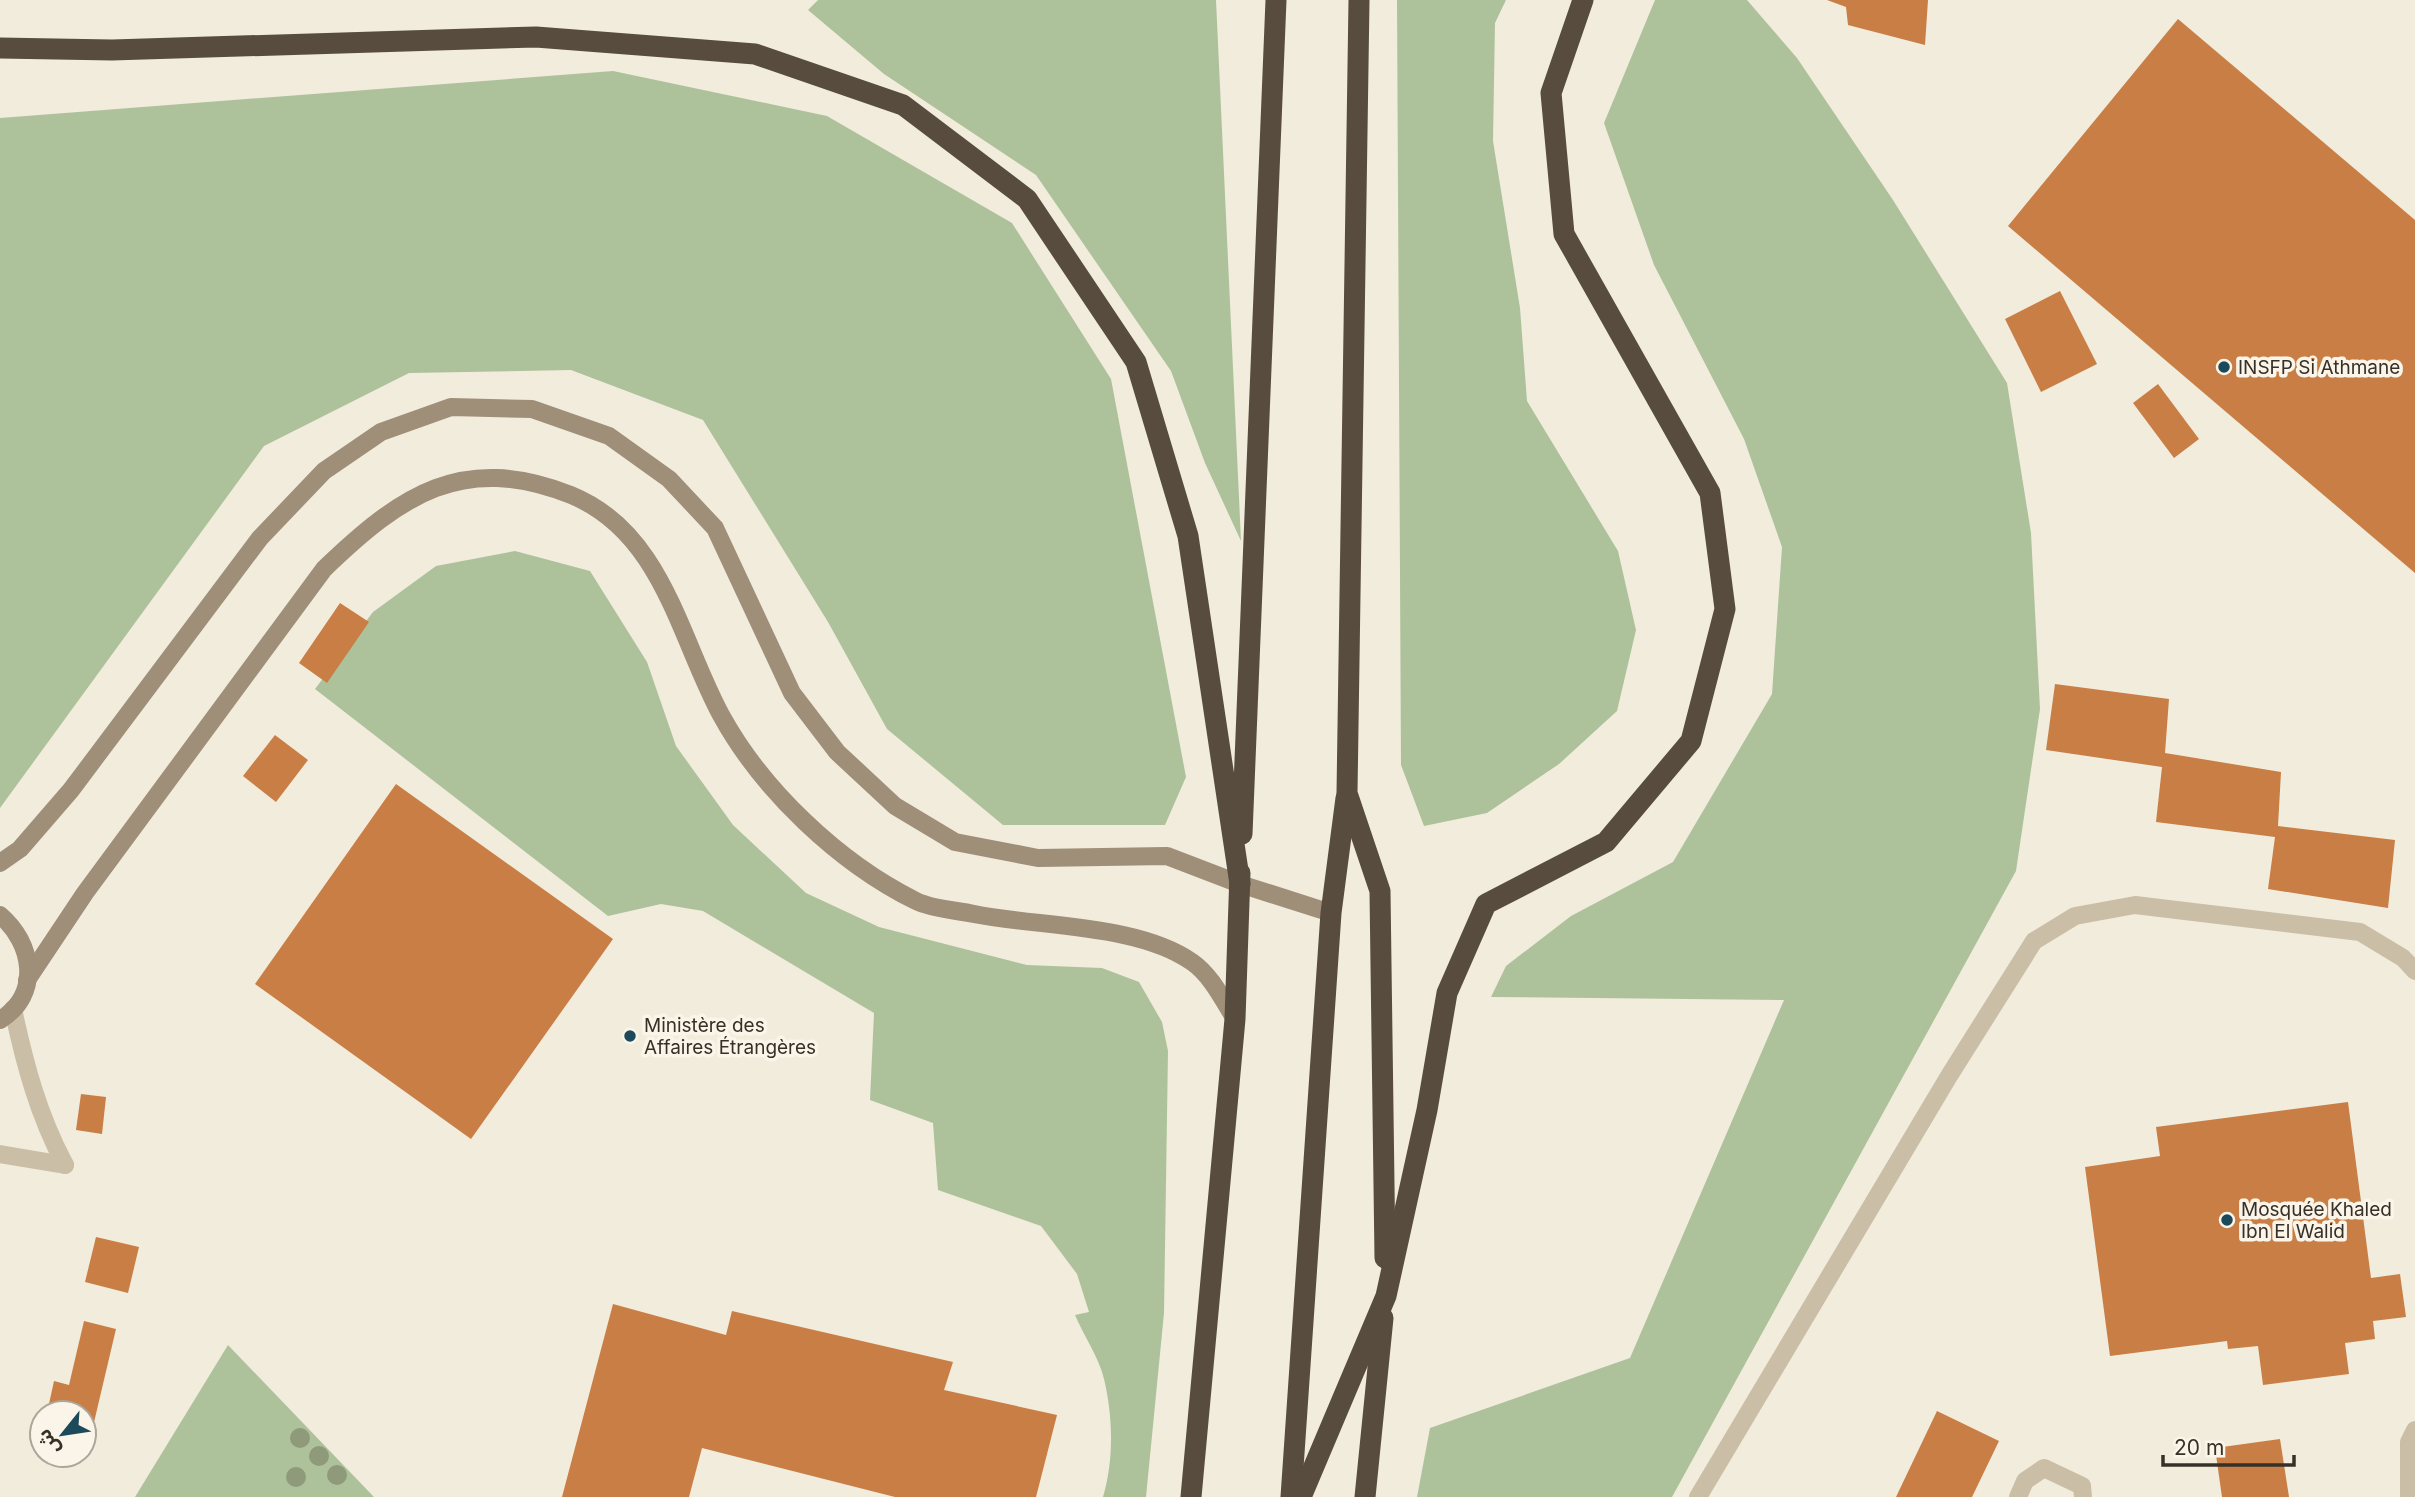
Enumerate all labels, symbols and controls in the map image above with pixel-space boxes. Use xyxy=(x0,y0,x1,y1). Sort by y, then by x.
place label: INSFP Si Athmane xyxy=(2238,356,2400,379)
marker: INSFP Si Athmane xyxy=(2216,359,2232,375)
place label: Ministère des Affaires Étrangères xyxy=(644,1014,816,1059)
marker: Ministère des Affaires Étrangères xyxy=(622,1028,638,1044)
place label: Mosquée Khaled Ibn El Walid xyxy=(2241,1198,2392,1243)
marker: Mosquée Khaled Ibn El Walid xyxy=(2219,1212,2235,1228)
north arrow xyxy=(28,1399,98,1469)
scale bar xyxy=(2163,1424,2294,1468)
text: ش xyxy=(32,1425,65,1459)
text: 20 m xyxy=(2174,1435,2224,1460)

